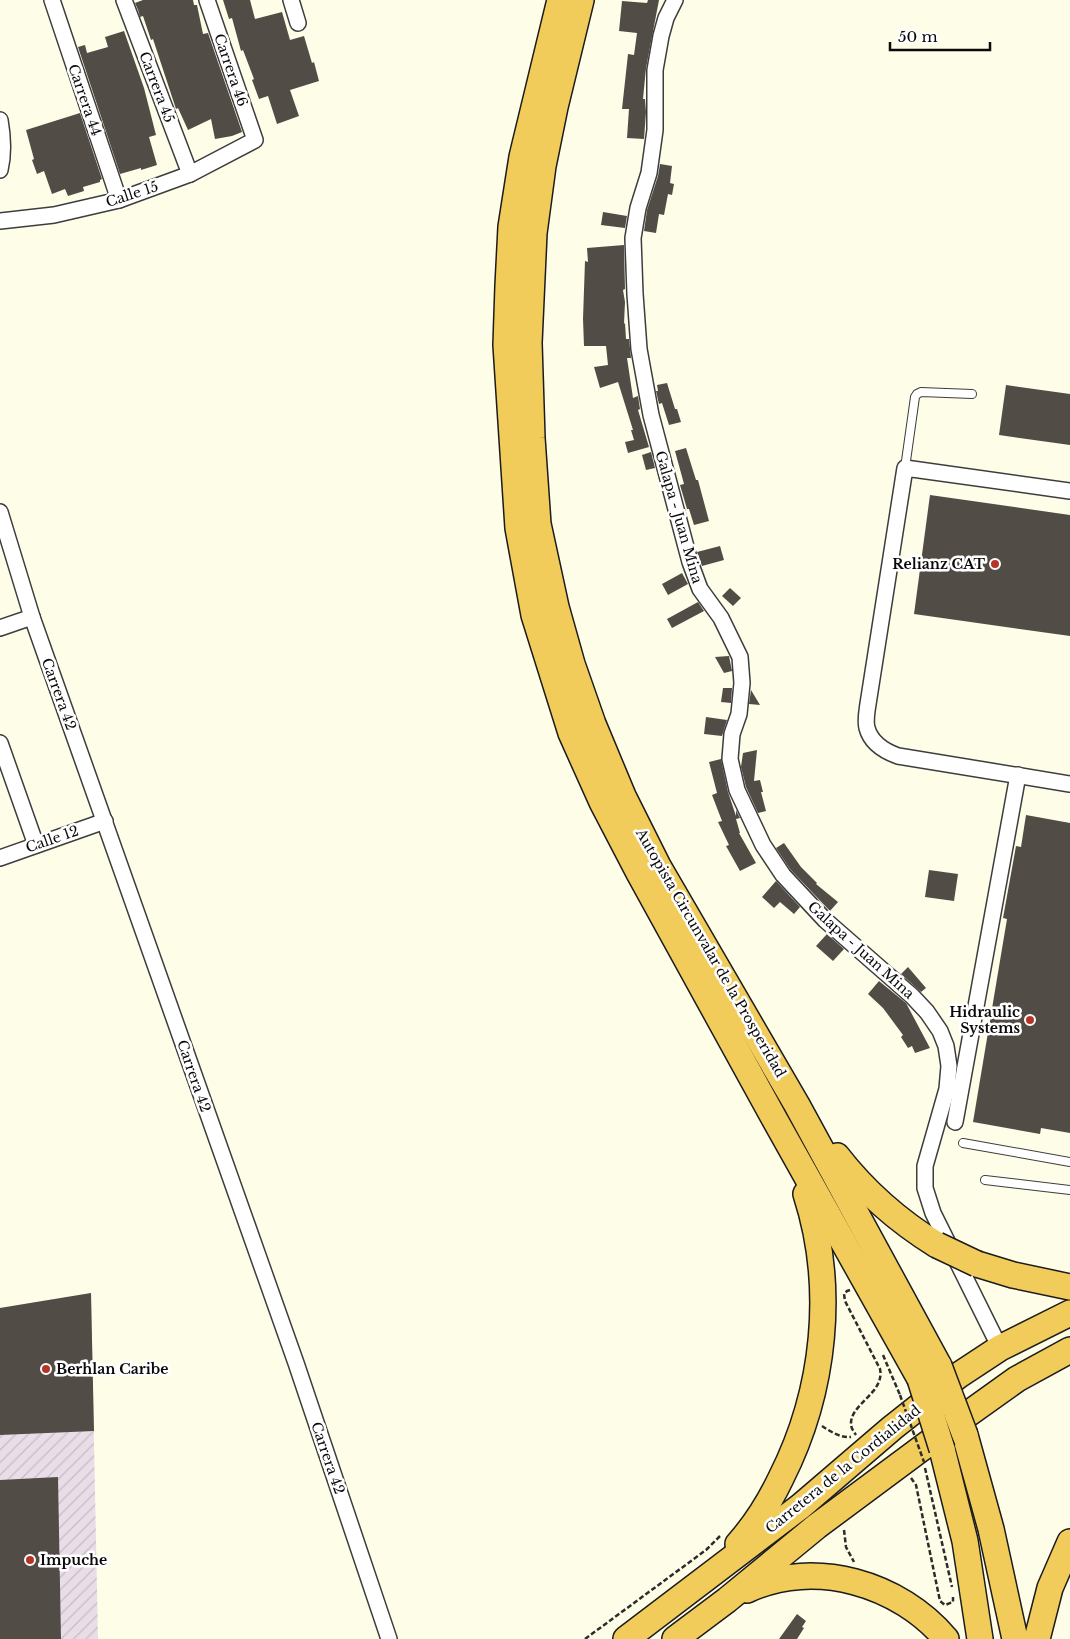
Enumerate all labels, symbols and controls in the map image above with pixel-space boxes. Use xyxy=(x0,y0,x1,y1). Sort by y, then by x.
scale bar xyxy=(890,20,990,52)
text: 50 m xyxy=(898,27,938,46)
street label: Carrera 46 xyxy=(210,31,252,109)
street label: Carrera 45 xyxy=(135,49,179,125)
street label: Carrera 44 xyxy=(64,62,106,138)
street label: Calle 15 xyxy=(103,177,161,211)
street label: Galapa - Juan Mina xyxy=(651,449,707,586)
place label: Relianz CAT xyxy=(892,555,985,573)
marker: Relianz CAT xyxy=(989,558,1001,570)
street label: Carrera 42 xyxy=(38,656,80,732)
street label: Calle 12 xyxy=(23,822,81,856)
street label: Autopista Circunvalar de la Prosperidad xyxy=(632,824,790,1081)
street label: Galapa - Juan Mina xyxy=(804,897,918,1003)
place label: Hidraulic Systems xyxy=(949,1003,1020,1037)
marker: Hidraulic Systems xyxy=(1024,1014,1036,1026)
street label: Carrera 42 xyxy=(173,1037,215,1115)
place label: Berhlan Caribe xyxy=(56,1360,168,1378)
marker: Berhlan Caribe xyxy=(40,1363,52,1375)
street label: Carretera de la Cordialidad xyxy=(762,1401,925,1537)
street label: Carrera 42 xyxy=(307,1419,349,1497)
place label: Impuche xyxy=(40,1551,107,1569)
marker: Impuche xyxy=(24,1554,36,1566)

